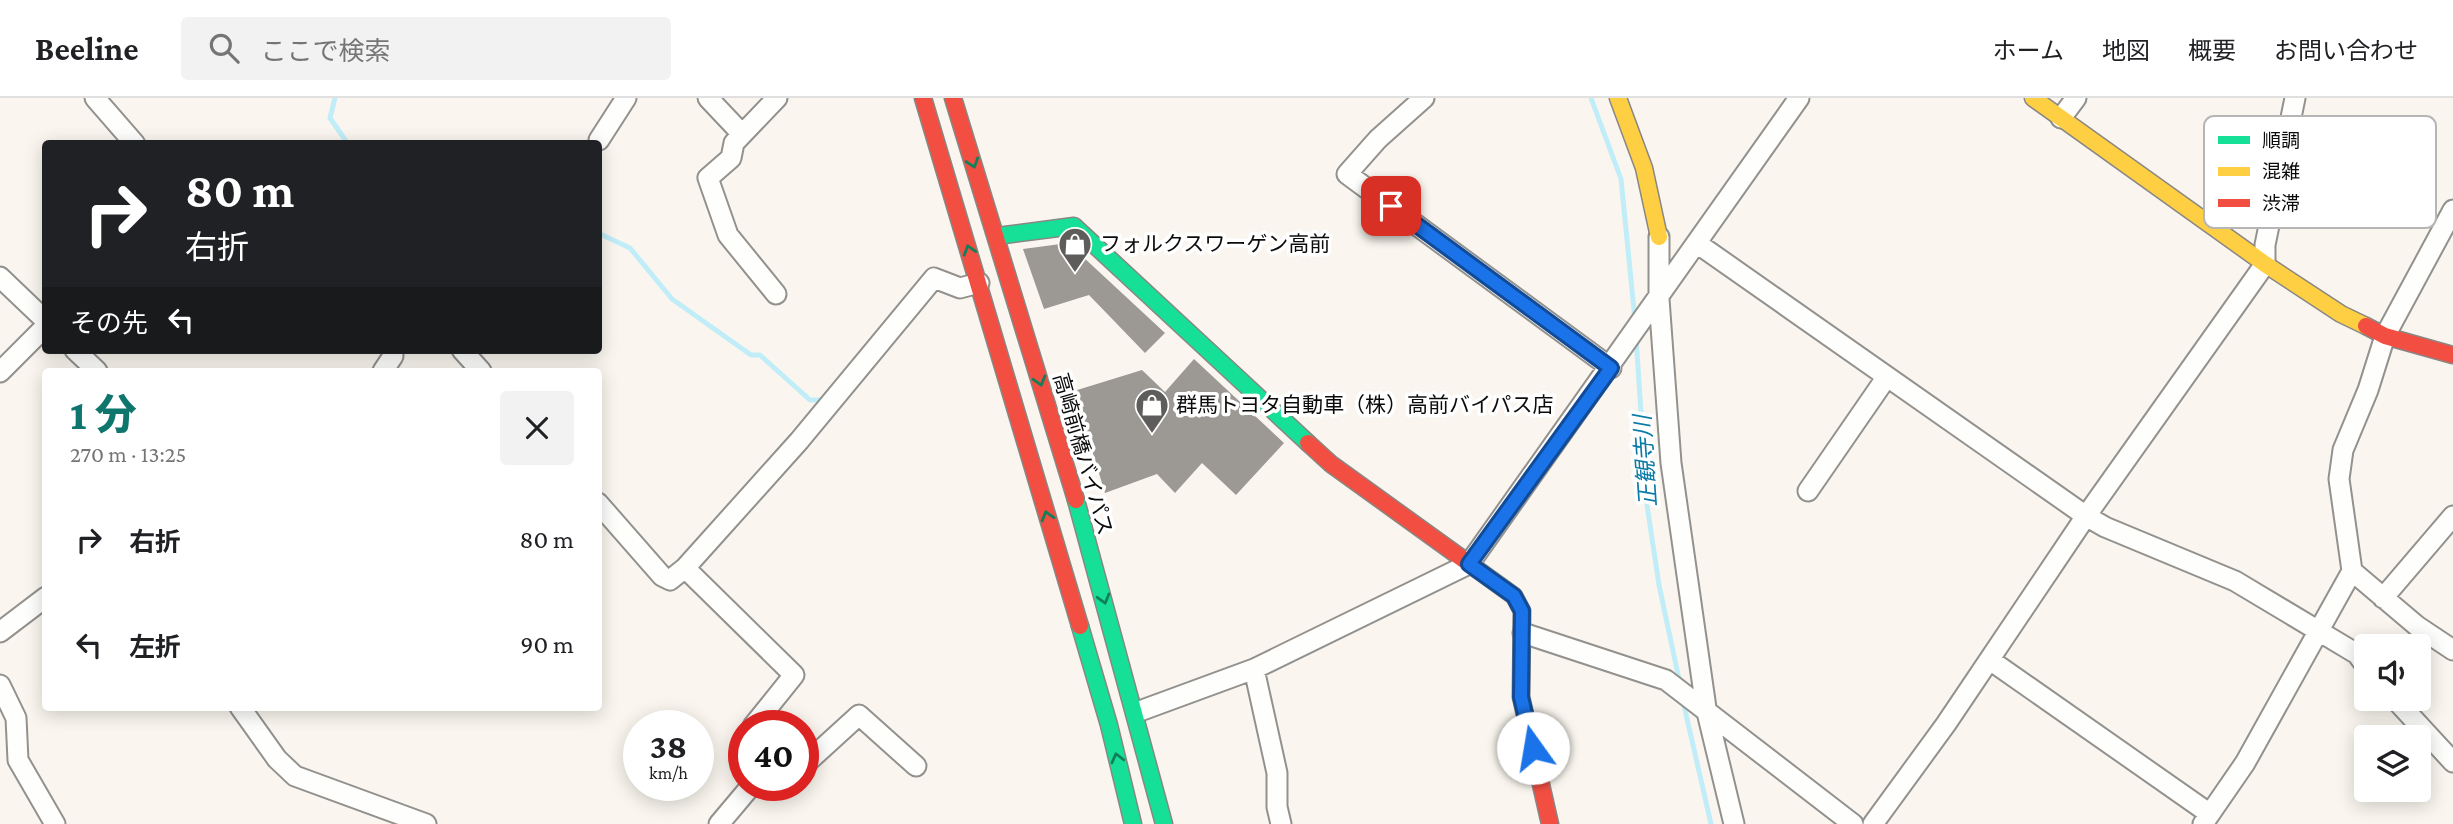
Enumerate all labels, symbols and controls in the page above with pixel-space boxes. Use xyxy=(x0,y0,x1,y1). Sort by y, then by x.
search box xyxy=(181,17,671,80)
icon: search xyxy=(205,29,243,67)
text: Beeline xyxy=(35,30,139,67)
text: ここで検索 xyxy=(261,37,391,66)
text: ホーム xyxy=(1993,37,2064,64)
text: 地図 xyxy=(2102,37,2150,64)
text: 概要 xyxy=(2188,37,2236,64)
text: お問い合わせ xyxy=(2274,37,2418,64)
legend xyxy=(2204,116,2436,228)
text: 順調 xyxy=(2262,130,2300,151)
one-way arrow xyxy=(965,157,980,169)
text: 混雑 xyxy=(2262,161,2300,182)
text: 80 m xyxy=(185,163,294,218)
icon: right xyxy=(70,168,161,259)
pin xyxy=(1361,176,1421,236)
icon: arrive xyxy=(1372,187,1410,225)
text: 渋滞 xyxy=(2262,193,2300,214)
shop icon: フォルクスワーゲン高前 xyxy=(1056,225,1094,274)
text: 右折 xyxy=(185,229,249,265)
place label: フォルクスワーゲン高前 xyxy=(1100,232,1330,256)
one-way arrow xyxy=(962,245,977,257)
icon: left xyxy=(162,301,200,339)
text: その先 xyxy=(70,309,148,338)
street label: 高崎前橋バイパス xyxy=(1048,370,1118,538)
one-way arrow xyxy=(1031,374,1046,386)
shop icon: 群馬トヨタ自動車（株）高前バイパス店 xyxy=(1133,386,1171,435)
text: 1 分 xyxy=(70,391,137,438)
button: close xyxy=(500,391,574,465)
place label: 群馬トヨタ自動車（株）高前バイパス店 xyxy=(1176,393,1554,417)
water label: 正観寺川 xyxy=(1629,411,1661,508)
text: 270 m · 13:25 xyxy=(70,441,186,467)
one-way arrow xyxy=(1041,510,1055,522)
icon: right xyxy=(70,521,108,559)
text: 80 m xyxy=(520,525,574,554)
text: 右折 xyxy=(129,528,181,557)
one-way arrow xyxy=(1096,593,1111,605)
icon: left xyxy=(70,626,108,664)
text: 90 m xyxy=(520,630,574,659)
text: 左折 xyxy=(129,633,181,662)
map controls xyxy=(2354,634,2431,802)
button: sound xyxy=(2354,634,2431,711)
speed limit sign: 40 xyxy=(728,710,819,801)
position arrow xyxy=(1496,711,1570,785)
button: layers xyxy=(2354,725,2431,802)
text: 38 xyxy=(650,727,687,766)
one-way arrow xyxy=(1111,752,1125,764)
text: km/h xyxy=(649,763,688,783)

